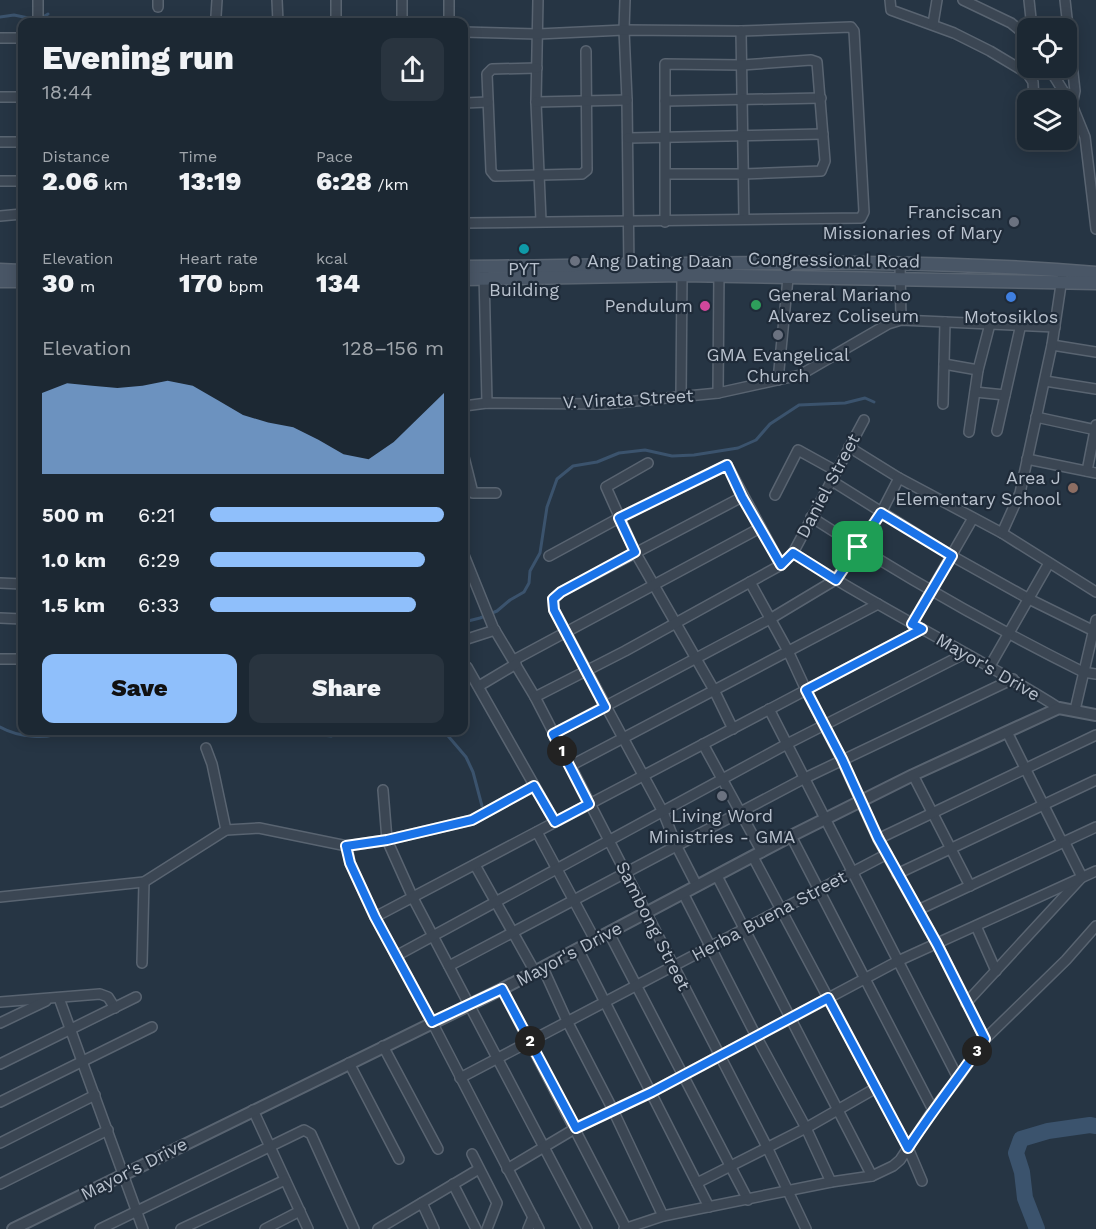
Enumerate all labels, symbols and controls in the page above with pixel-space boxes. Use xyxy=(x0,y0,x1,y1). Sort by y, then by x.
map controls xyxy=(1017,18,1077,150)
button: locate xyxy=(1017,18,1077,78)
text: Evening run xyxy=(42,38,234,77)
button: share xyxy=(381,38,444,101)
text: 18:44 xyxy=(42,80,92,104)
button: layers xyxy=(1017,90,1077,150)
text: Distance xyxy=(42,147,110,166)
text: Time xyxy=(179,147,217,166)
text: Pace xyxy=(316,147,353,166)
text: 2.06 xyxy=(42,166,98,196)
text: 13:19 xyxy=(179,166,242,196)
text: 6:28 xyxy=(316,166,372,196)
text: km xyxy=(98,175,128,194)
text: /km xyxy=(372,175,409,194)
place label: Franciscan Missionaries of Mary xyxy=(823,201,1003,243)
marker: Franciscan Missionaries of Mary xyxy=(1007,215,1021,229)
marker: PYT Building xyxy=(517,242,531,256)
street label: Congressional Road xyxy=(748,247,920,272)
text: Elevation xyxy=(42,249,113,268)
text: Heart rate xyxy=(179,249,258,268)
text: kcal xyxy=(316,249,348,268)
place label: Ang Dating Daan xyxy=(587,250,732,271)
marker: Ang Dating Daan xyxy=(568,254,582,268)
place label: PYT Building xyxy=(489,258,559,300)
text: 30 xyxy=(42,268,74,298)
text: 170 xyxy=(179,268,223,298)
text: 134 xyxy=(316,268,360,298)
text: m xyxy=(74,277,95,296)
text: bpm xyxy=(223,277,264,296)
place label: General Mariano Alvarez Coliseum xyxy=(768,284,919,326)
marker: Motosiklos xyxy=(1004,290,1018,304)
place label: Pendulum xyxy=(604,295,693,316)
marker: General Mariano Alvarez Coliseum xyxy=(749,298,763,312)
marker: Pendulum xyxy=(698,299,712,313)
place label: Motosiklos xyxy=(964,306,1058,327)
marker: GMA Evangelical Church xyxy=(771,328,785,342)
text: Elevation xyxy=(42,336,131,360)
text: 128–156 m xyxy=(342,336,444,360)
place label: GMA Evangelical Church xyxy=(706,344,850,386)
street label: V. Virata Street xyxy=(562,385,694,412)
street label: Daniel Street xyxy=(791,430,864,541)
place label: Area J Elementary School xyxy=(895,467,1061,509)
marker: Area J Elementary School xyxy=(1066,481,1080,495)
text: 500 m xyxy=(42,503,104,527)
text: 6:21 xyxy=(138,503,176,527)
pin xyxy=(832,521,883,572)
icon: arrive xyxy=(841,530,874,563)
text: 1.0 km xyxy=(42,548,106,572)
text: 6:29 xyxy=(138,548,180,572)
text: 1.5 km xyxy=(42,593,105,617)
text: 6:33 xyxy=(138,593,179,617)
street label: Mayor's Drive xyxy=(932,628,1044,705)
button: Save xyxy=(42,654,237,723)
button: Share xyxy=(249,654,444,723)
pin: 1 xyxy=(547,736,577,766)
text: 1 xyxy=(559,741,565,760)
marker: Living Word Ministries - GMA xyxy=(715,789,729,803)
place label: Living Word Ministries - GMA xyxy=(649,805,796,847)
street label: Sambong Street xyxy=(612,858,695,994)
street label: Herba Buena Street xyxy=(688,866,850,965)
street label: Mayor's Drive xyxy=(512,917,625,990)
pin: 2 xyxy=(515,1026,545,1056)
text: 2 xyxy=(525,1031,535,1050)
pin: 3 xyxy=(962,1036,992,1066)
text: 3 xyxy=(972,1041,982,1060)
street label: Mayor's Drive xyxy=(77,1133,191,1204)

